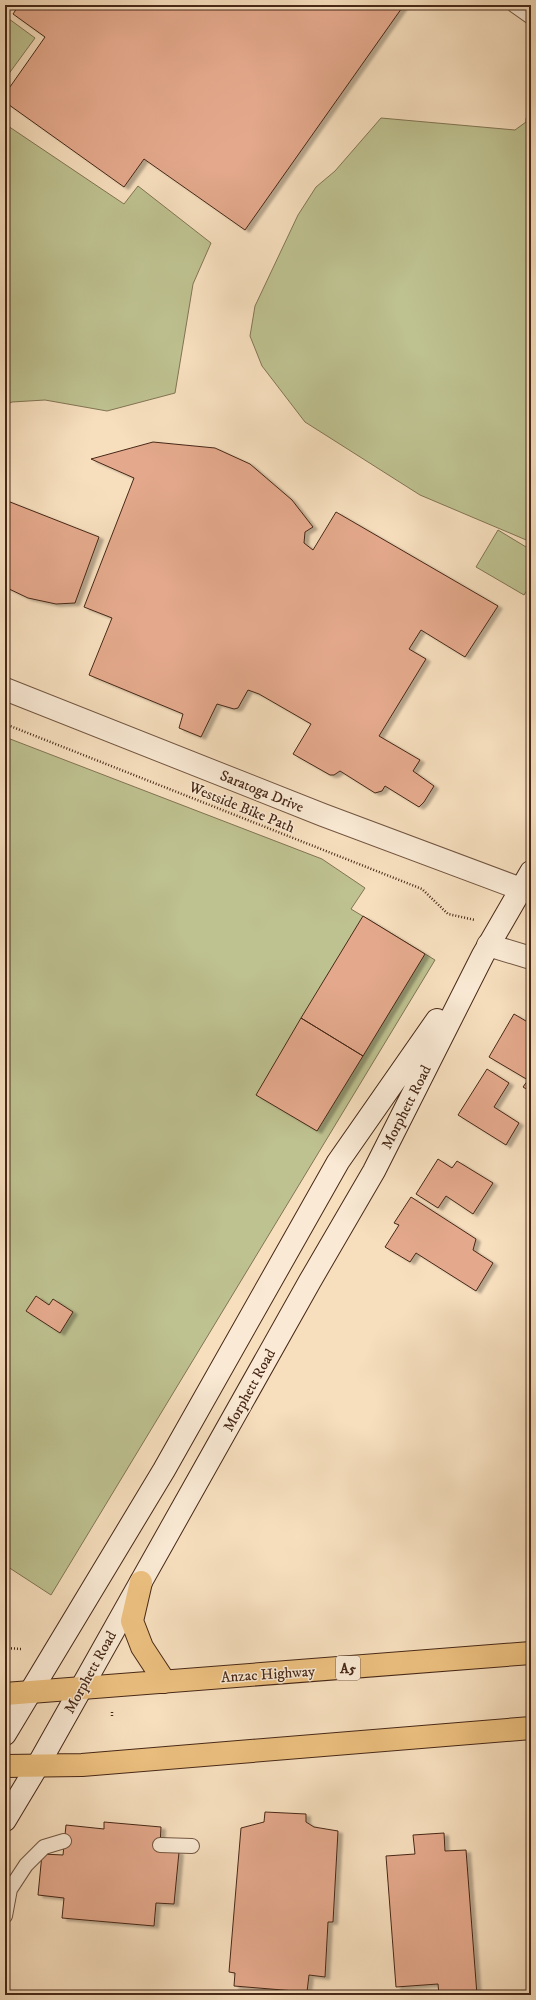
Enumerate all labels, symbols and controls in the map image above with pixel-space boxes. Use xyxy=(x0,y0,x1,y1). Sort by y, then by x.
street label: Saratoga Drive xyxy=(217,766,306,817)
street label: Westside Bike Path xyxy=(185,777,298,837)
street label: Morphett Road xyxy=(377,1062,436,1152)
street label: Morphett Road xyxy=(219,1345,280,1435)
street label: Morphett Road xyxy=(60,1627,121,1717)
road number: A5 xyxy=(336,1656,360,1680)
street label: Anzac Highway xyxy=(220,1662,317,1687)

